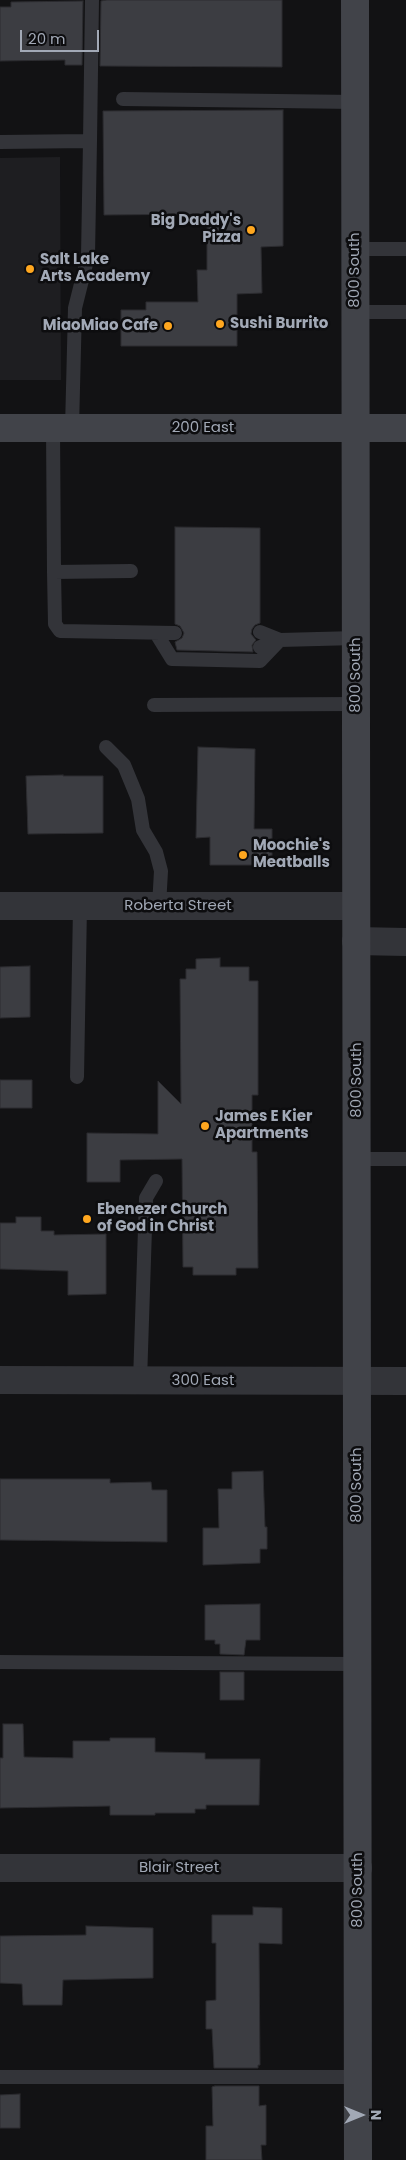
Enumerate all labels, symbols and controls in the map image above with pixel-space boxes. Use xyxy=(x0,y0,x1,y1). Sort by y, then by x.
scale bar xyxy=(22,20,101,52)
text: 20 m xyxy=(28,28,66,49)
place label: Big Daddy's Pizza xyxy=(151,212,241,247)
marker: Big Daddy's Pizza xyxy=(245,224,257,236)
street label: 800 South xyxy=(346,232,364,308)
place label: Salt Lake Arts Academy xyxy=(40,251,150,286)
marker: Salt Lake Arts Academy xyxy=(24,263,36,275)
place label: Sushi Burrito xyxy=(230,315,328,333)
place label: MiaoMiao Cafe xyxy=(43,317,158,335)
marker: Sushi Burrito xyxy=(214,318,226,330)
marker: MiaoMiao Cafe xyxy=(162,320,174,332)
street label: 200 East xyxy=(172,419,234,437)
street label: 800 South xyxy=(347,637,365,713)
place label: Moochie's Meatballs xyxy=(253,837,330,872)
marker: Moochie's Meatballs xyxy=(237,849,249,861)
street label: Roberta Street xyxy=(124,897,232,915)
street label: 800 South xyxy=(348,1042,366,1118)
place label: James E Kier Apartments xyxy=(215,1108,312,1143)
marker: James E Kier Apartments xyxy=(199,1120,211,1132)
place label: Ebenezer Church of God in Christ xyxy=(97,1201,227,1236)
marker: Ebenezer Church of God in Christ xyxy=(81,1213,93,1225)
street label: 300 East xyxy=(172,1372,234,1390)
street label: 800 South xyxy=(348,1447,366,1523)
street label: 800 South xyxy=(349,1852,367,1928)
street label: Blair Street xyxy=(139,1859,219,1877)
north arrow xyxy=(336,2090,386,2140)
text: N xyxy=(366,2110,386,2120)

